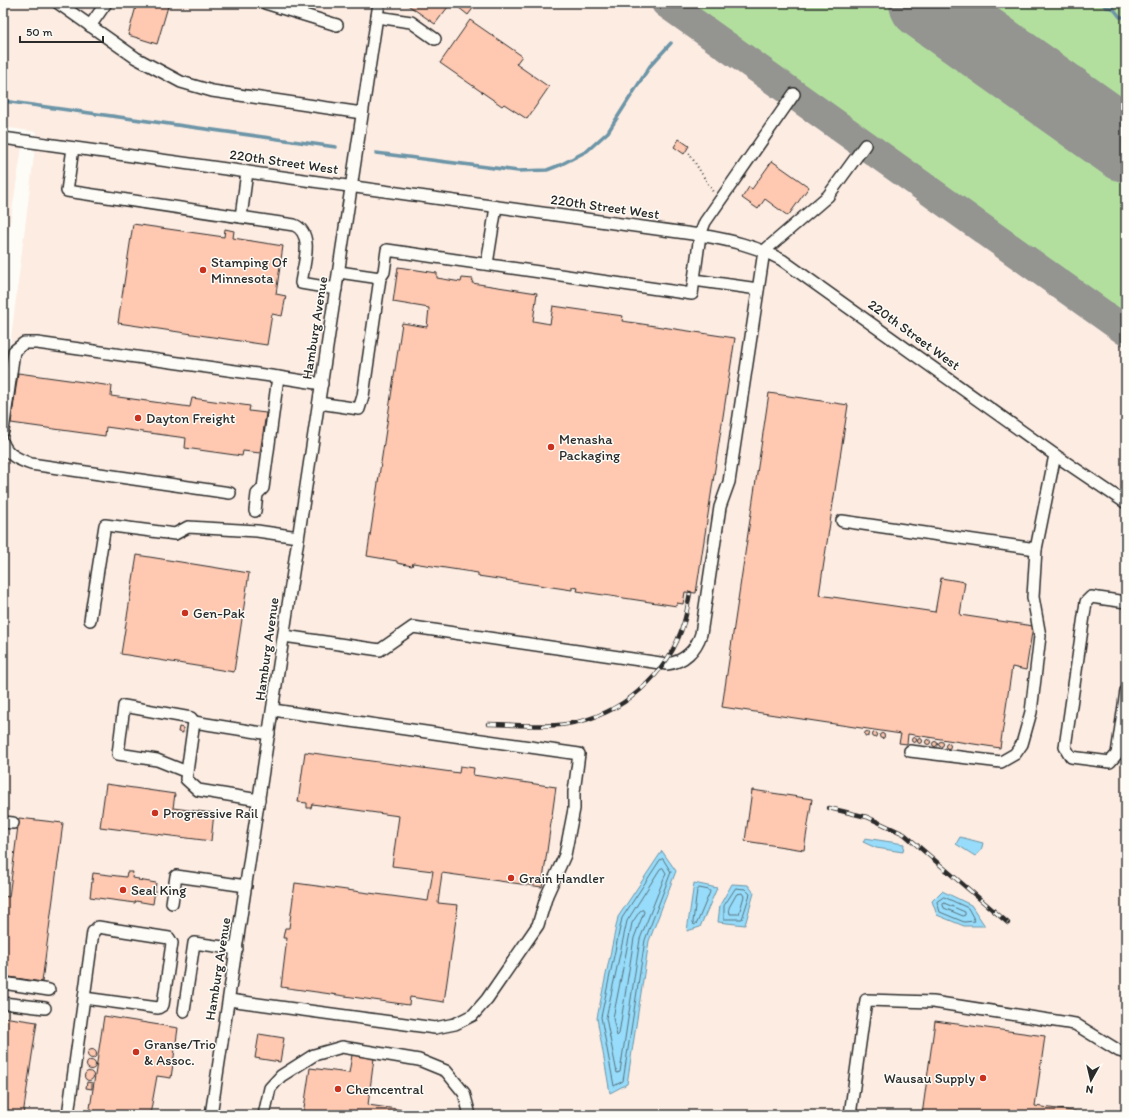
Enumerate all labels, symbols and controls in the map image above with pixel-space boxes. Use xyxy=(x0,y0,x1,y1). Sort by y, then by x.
scale bar xyxy=(20,18,103,44)
text: 50 m xyxy=(26,25,52,39)
street label: 220th Street West xyxy=(229,146,339,178)
street label: 220th Street West xyxy=(550,191,660,223)
place label: Stamping Of Minnesota xyxy=(211,254,288,287)
marker: Stamping Of Minnesota xyxy=(198,265,208,275)
street label: Hamburg Avenue xyxy=(298,275,332,381)
street label: 220th Street West xyxy=(865,296,963,374)
place label: Dayton Freight xyxy=(146,410,235,427)
marker: Dayton Freight xyxy=(133,413,143,423)
place label: Menasha Packaging xyxy=(559,431,621,464)
marker: Menasha Packaging xyxy=(546,442,556,452)
street label: Hamburg Avenue xyxy=(251,596,283,702)
place label: Gen-Pak xyxy=(193,605,245,622)
marker: Gen-Pak xyxy=(180,608,190,618)
place label: Progressive Rail xyxy=(163,805,258,822)
marker: Progressive Rail xyxy=(150,808,160,818)
place label: Grain Handler xyxy=(519,870,605,887)
marker: Grain Handler xyxy=(506,873,516,883)
place label: Seal King xyxy=(131,882,187,899)
marker: Seal King xyxy=(118,885,128,895)
street label: Hamburg Avenue xyxy=(201,916,235,1022)
place label: Granse/Trio & Assoc. xyxy=(144,1036,216,1069)
marker: Granse/Trio & Assoc. xyxy=(131,1047,141,1057)
north arrow xyxy=(1071,1060,1111,1100)
place label: Wausau Supply xyxy=(884,1070,975,1087)
marker: Wausau Supply xyxy=(978,1073,988,1083)
place label: Chemcentral xyxy=(346,1081,424,1098)
text: N xyxy=(1085,1082,1094,1096)
marker: Chemcentral xyxy=(333,1084,343,1094)

